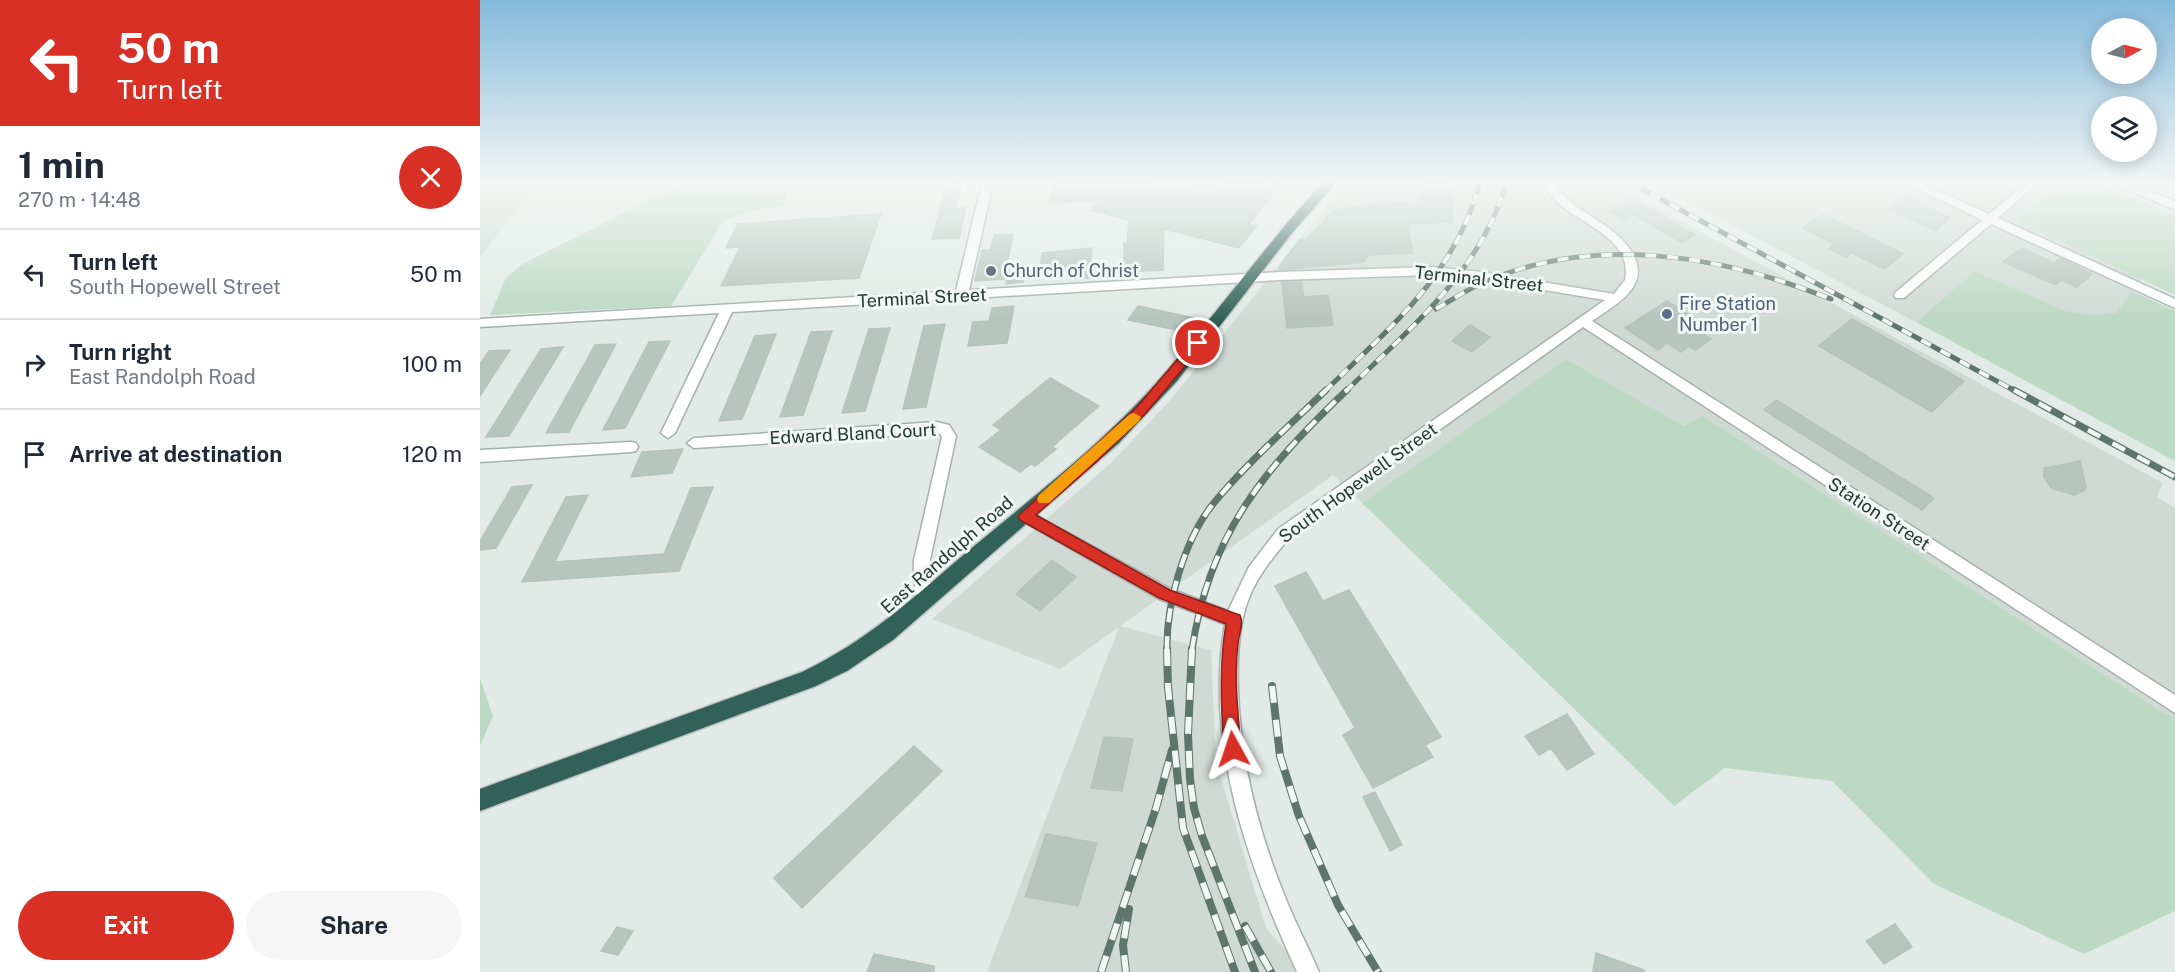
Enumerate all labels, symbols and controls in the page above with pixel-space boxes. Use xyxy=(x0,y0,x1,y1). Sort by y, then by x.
north arrow xyxy=(2091,18,2157,84)
map controls xyxy=(2091,18,2157,162)
text: 50 m xyxy=(117,23,220,72)
icon: left xyxy=(18,24,96,102)
text: Turn left xyxy=(117,73,223,105)
button: layers xyxy=(2091,96,2157,162)
text: 1 min xyxy=(18,144,105,186)
button: close xyxy=(399,146,462,209)
text: 270 m · 14:48 xyxy=(18,188,141,212)
text: Turn left xyxy=(69,249,158,275)
icon: left xyxy=(18,258,51,291)
place label: Church of Christ xyxy=(1003,260,1139,281)
text: 50 m xyxy=(410,261,462,287)
street label: Terminal Street xyxy=(1414,261,1545,296)
marker: Church of Christ xyxy=(984,264,998,278)
text: South Hopewell Street xyxy=(69,275,281,299)
street label: Terminal Street xyxy=(857,284,987,311)
place label: Fire Station Number 1 xyxy=(1679,293,1776,335)
marker: Fire Station Number 1 xyxy=(1660,307,1674,321)
pin xyxy=(1172,317,1223,368)
icon: arrive xyxy=(1181,326,1214,359)
text: Turn right xyxy=(69,339,172,365)
icon: right xyxy=(18,348,51,381)
text: 100 m xyxy=(402,351,462,377)
text: East Randolph Road xyxy=(69,365,256,389)
street label: South Hopewell Street xyxy=(1274,418,1441,547)
street label: Edward Bland Court xyxy=(769,419,937,448)
icon: arrive xyxy=(18,438,51,471)
text: Arrive at destination xyxy=(69,441,282,467)
text: 120 m xyxy=(402,441,462,467)
street label: Station Street xyxy=(1824,473,1934,554)
street label: East Randolph Road xyxy=(876,492,1017,618)
position arrow xyxy=(1201,717,1265,781)
button: Exit xyxy=(18,891,234,960)
button: Share xyxy=(246,891,462,960)

